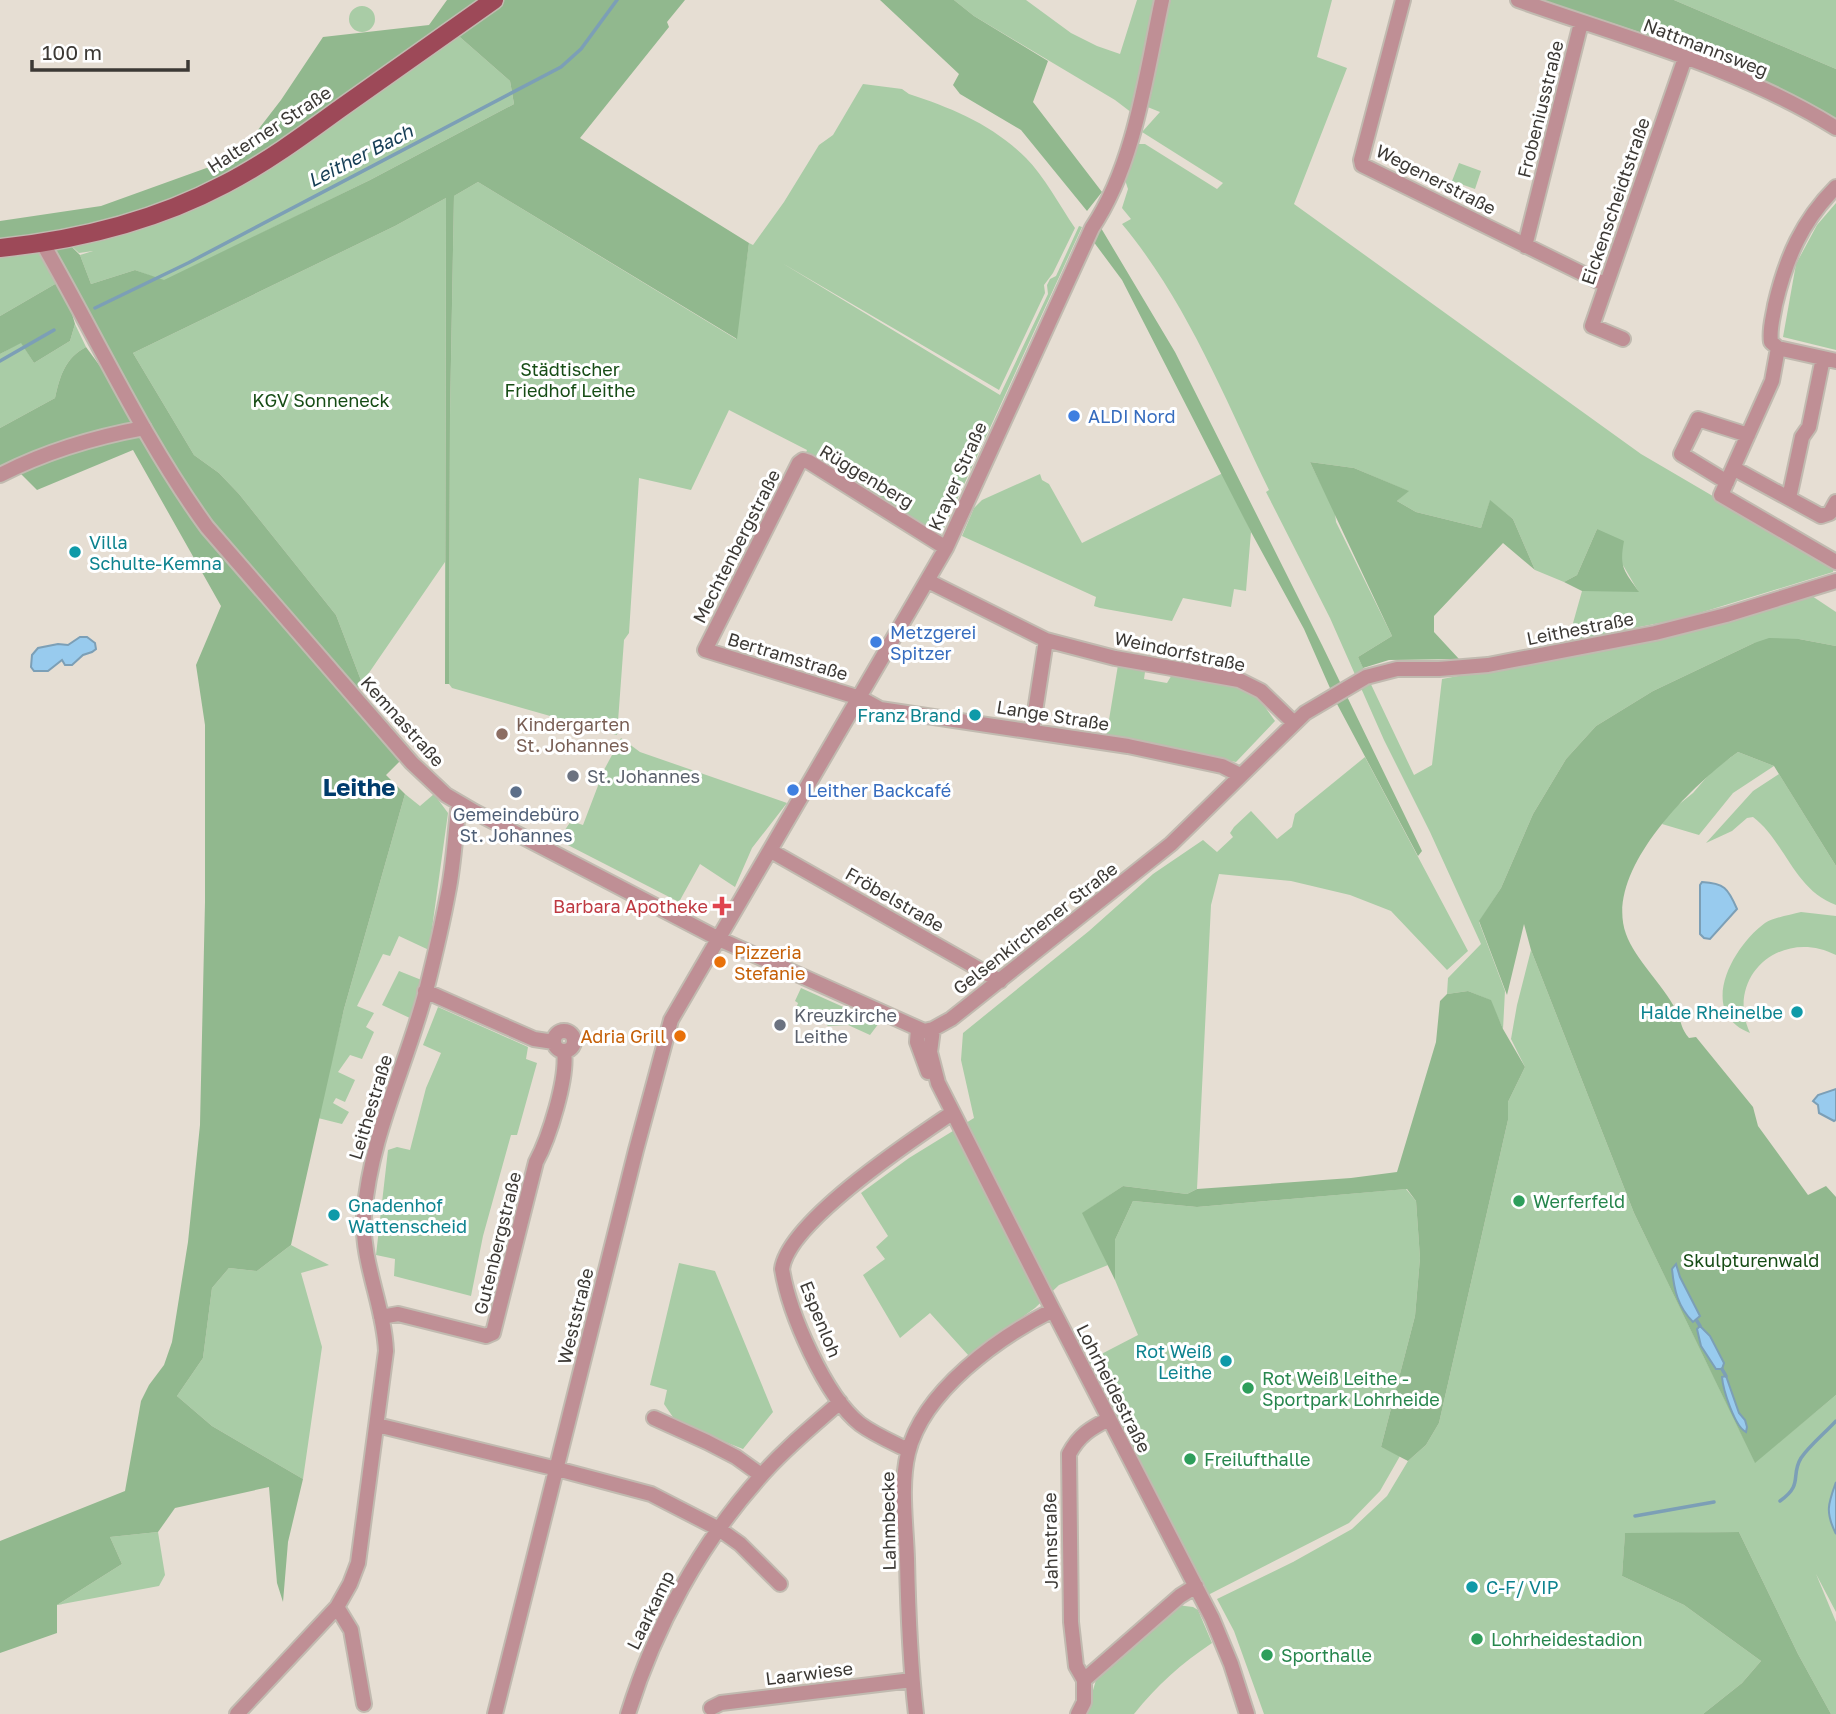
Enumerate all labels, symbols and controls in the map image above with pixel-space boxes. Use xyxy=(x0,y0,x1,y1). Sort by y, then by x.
street label: Nattmannsweg xyxy=(1641,13,1771,81)
scale bar xyxy=(32,28,187,72)
street label: Frobeniusstraße xyxy=(1512,38,1568,180)
text: 100 m xyxy=(42,39,102,65)
street label: Halterner Straße xyxy=(203,81,335,177)
street label: Eickenscheidtstraße xyxy=(1576,114,1654,288)
water label: Leither Bach xyxy=(304,118,417,191)
street label: Wegenerstraße xyxy=(1372,139,1500,219)
park label: Städtischer Friedhof Leithe xyxy=(505,358,635,401)
park label: KGV Sonneneck xyxy=(252,389,390,411)
place label: ALDI Nord xyxy=(1088,405,1175,427)
marker: ALDI Nord xyxy=(1066,408,1082,424)
street label: Krayer Straße xyxy=(923,418,991,534)
street label: Rüggenberg xyxy=(816,439,918,513)
street label: Mechtenbergstraße xyxy=(688,466,784,626)
place label: Villa Schulte-Kemna xyxy=(89,531,222,574)
marker: Villa Schulte-Kemna xyxy=(67,544,83,560)
street label: Leithestraße xyxy=(1525,607,1635,649)
place label: Metzgerei Spitzer xyxy=(890,621,976,664)
street label: Weindorfstraße xyxy=(1112,626,1248,676)
street label: Bertramstraße xyxy=(725,627,851,685)
marker: Metzgerei Spitzer xyxy=(868,634,884,650)
street label: Kemnastraße xyxy=(357,671,449,771)
street label: Lange Straße xyxy=(995,695,1111,735)
place label: Franz Brand xyxy=(857,704,961,726)
marker: Franz Brand xyxy=(967,707,983,723)
place label: Kindergarten St. Johannes xyxy=(516,713,630,756)
marker: Kindergarten St. Johannes xyxy=(494,726,510,742)
place label: St. Johannes xyxy=(587,765,700,787)
marker: St. Johannes xyxy=(565,768,581,784)
district label: Leithe xyxy=(323,772,395,801)
place label: Leither Backcafé xyxy=(807,779,951,801)
marker: Leither Backcafé xyxy=(785,782,801,798)
marker: Gemeindebüro St. Johannes xyxy=(508,784,524,800)
place label: Gemeindebüro St. Johannes xyxy=(453,803,579,846)
street label: Gelsenkirchener Straße xyxy=(948,857,1122,999)
street label: Fröbelstraße xyxy=(842,862,948,936)
place label: Barbara Apotheke xyxy=(553,895,708,917)
marker: Barbara Apotheke xyxy=(714,898,730,914)
place label: Pizzeria Stefanie xyxy=(734,941,805,984)
marker: Pizzeria Stefanie xyxy=(712,954,728,970)
place label: Halde Rheinelbe xyxy=(1640,1001,1783,1023)
place label: Kreuzkirche Leithe xyxy=(794,1004,897,1047)
marker: Halde Rheinelbe xyxy=(1789,1004,1805,1020)
marker: Kreuzkirche Leithe xyxy=(772,1017,788,1033)
place label: Adria Grill xyxy=(580,1025,666,1047)
marker: Adria Grill xyxy=(672,1028,688,1044)
street label: Leithestraße xyxy=(344,1052,396,1162)
street label: Gutenbergstraße xyxy=(469,1169,525,1317)
place label: Werferfeld xyxy=(1533,1190,1625,1212)
marker: Werferfeld xyxy=(1511,1193,1527,1209)
place label: Gnadenhof Wattenscheid xyxy=(348,1194,467,1237)
marker: Gnadenhof Wattenscheid xyxy=(326,1207,342,1223)
park label: Skulpturenwald xyxy=(1683,1249,1819,1271)
street label: Weststraße xyxy=(552,1266,598,1366)
street label: Espenloh xyxy=(796,1278,846,1360)
street label: Lohrheidestraße xyxy=(1072,1320,1156,1456)
place label: Rot Weiß Leithe xyxy=(1135,1340,1212,1383)
marker: Rot Weiß Leithe xyxy=(1218,1353,1234,1369)
place label: Rot Weiß Leithe - Sportpark Lohrheide xyxy=(1262,1367,1440,1410)
marker: Rot Weiß Leithe - Sportpark Lohrheide xyxy=(1240,1380,1256,1396)
place label: Freilufthalle xyxy=(1204,1448,1310,1470)
marker: Freilufthalle xyxy=(1182,1451,1198,1467)
street label: Lahmbecke xyxy=(876,1471,900,1571)
street label: Jahnstraße xyxy=(1038,1492,1062,1590)
street label: Laarkamp xyxy=(621,1567,679,1653)
place label: C-F/ VIP xyxy=(1486,1576,1558,1598)
marker: C-F/ VIP xyxy=(1464,1579,1480,1595)
place label: Lohrheidestadion xyxy=(1491,1628,1643,1650)
marker: Lohrheidestadion xyxy=(1469,1631,1485,1647)
place label: Sporthalle xyxy=(1281,1644,1372,1666)
marker: Sporthalle xyxy=(1259,1647,1275,1663)
street label: Laarwiese xyxy=(764,1657,854,1689)

